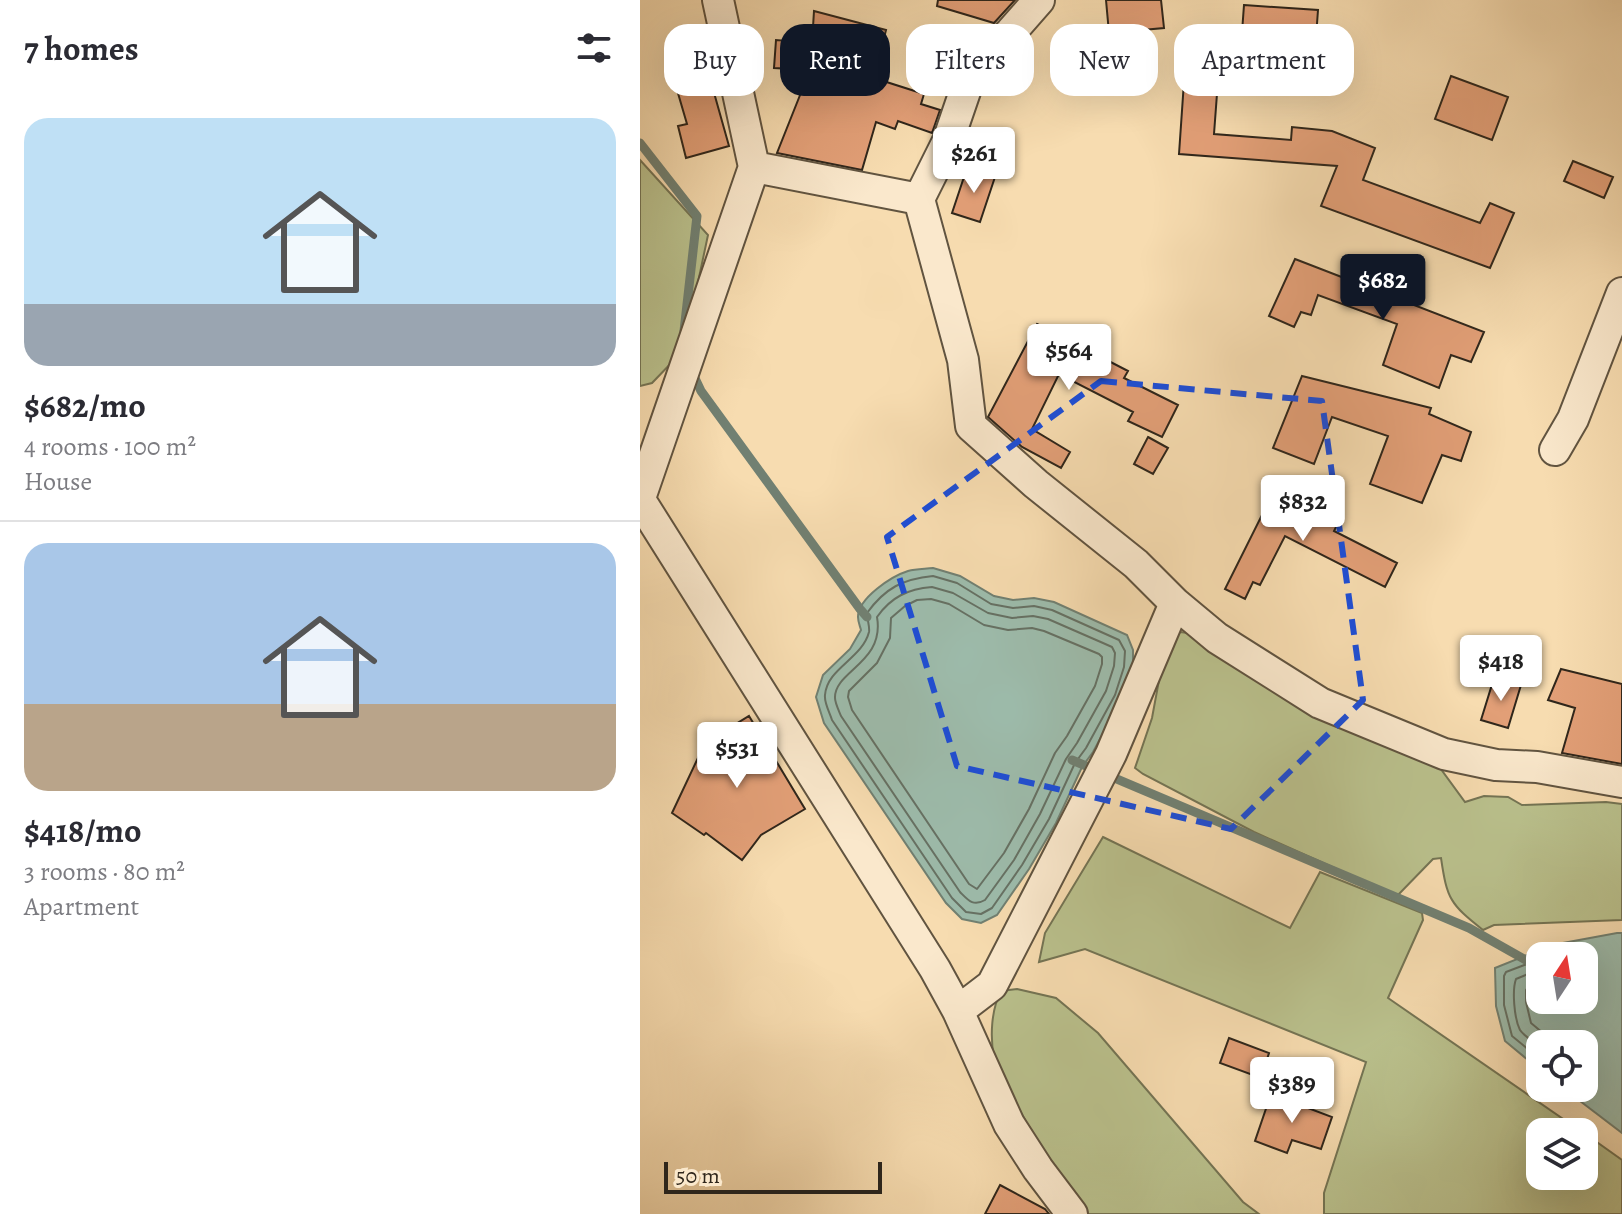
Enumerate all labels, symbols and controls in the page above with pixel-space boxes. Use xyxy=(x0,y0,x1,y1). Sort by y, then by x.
chip: Buy xyxy=(664,24,764,96)
chip: Rent xyxy=(780,24,890,96)
chip: Filters xyxy=(906,24,1034,96)
chip: New xyxy=(1050,24,1158,96)
chip: Apartment xyxy=(1174,24,1354,96)
text: 7 homes xyxy=(24,25,139,72)
icon: filters xyxy=(572,26,616,70)
pin: $261 xyxy=(927,127,1021,195)
text: $261 xyxy=(951,135,997,170)
icon: home xyxy=(248,170,392,314)
pin: $682 xyxy=(1336,254,1430,322)
text: $682 xyxy=(1358,262,1408,297)
pin: $564 xyxy=(1022,324,1116,392)
text: $564 xyxy=(1045,332,1093,367)
text: $682/mo xyxy=(24,382,146,429)
text: 4 rooms · 100 m² xyxy=(24,429,196,464)
text: House xyxy=(24,464,92,499)
pin: $832 xyxy=(1256,475,1350,543)
text: $832 xyxy=(1279,483,1327,518)
icon: home xyxy=(248,595,392,739)
pin: $418 xyxy=(1454,635,1548,703)
text: $418 xyxy=(1478,643,1524,678)
pin: $531 xyxy=(690,722,784,790)
text: $531 xyxy=(715,730,759,765)
text: $418/mo xyxy=(24,807,142,854)
text: 3 rooms · 80 m² xyxy=(24,854,185,889)
text: Apartment xyxy=(24,889,139,924)
north arrow xyxy=(1526,942,1598,1014)
map controls xyxy=(1526,942,1598,1190)
button: locate xyxy=(1526,1030,1598,1102)
pin: $389 xyxy=(1245,1057,1339,1125)
text: $389 xyxy=(1268,1065,1316,1100)
button: layers xyxy=(1526,1118,1598,1190)
scale bar xyxy=(664,1158,882,1194)
text: 50 m xyxy=(676,1161,720,1191)

